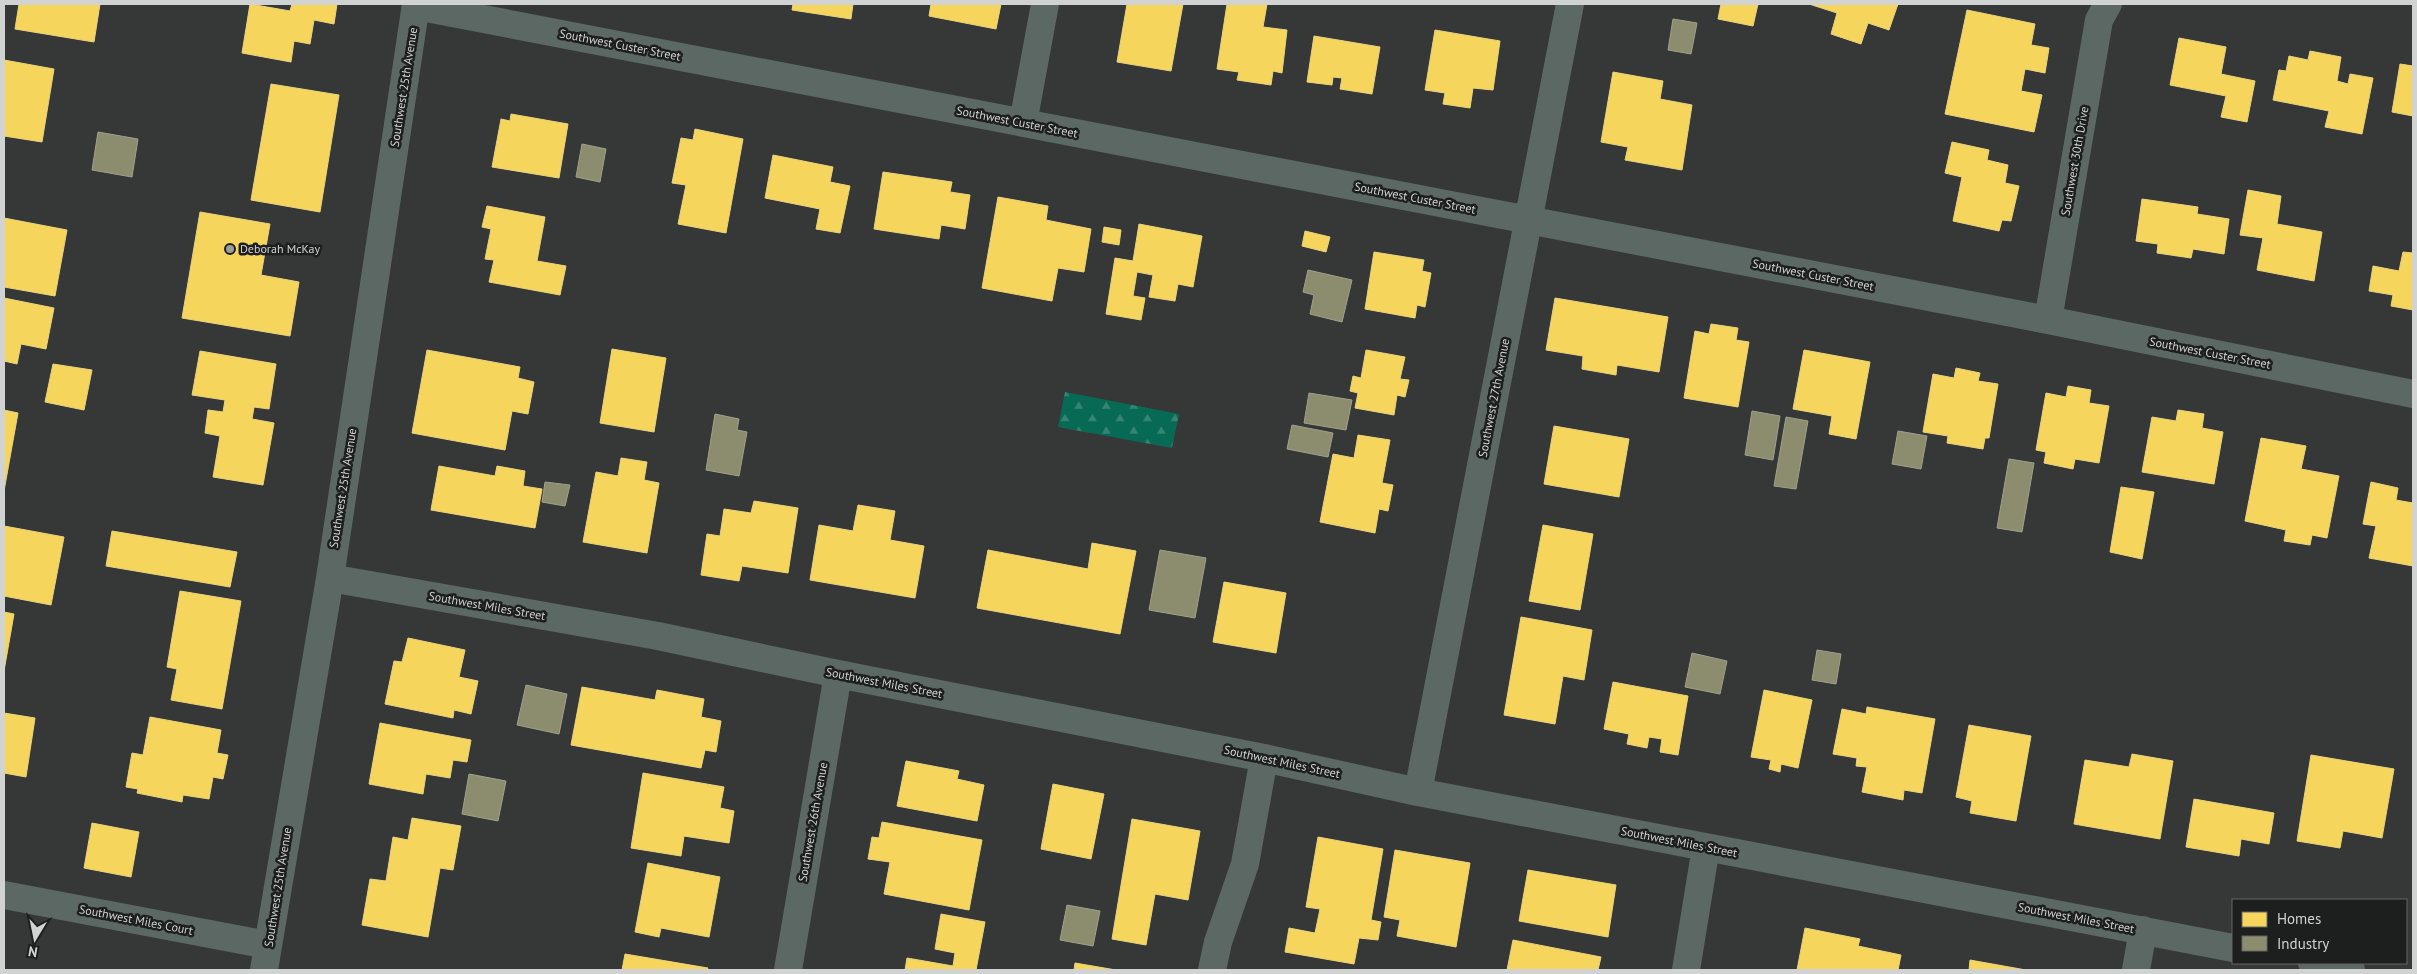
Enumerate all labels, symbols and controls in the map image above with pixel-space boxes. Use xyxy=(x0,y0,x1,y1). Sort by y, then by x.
street label: Southwest Custer Street xyxy=(558,25,682,64)
street label: Southwest 25th Avenue xyxy=(387,26,420,148)
street label: Southwest Custer Street xyxy=(955,102,1079,141)
street label: Southwest 30th Drive xyxy=(2057,105,2092,217)
street label: Southwest Custer Street xyxy=(1353,178,1477,217)
place label: Deborah McKay xyxy=(240,241,320,256)
marker: Deborah McKay xyxy=(224,243,236,255)
street label: Southwest Custer Street xyxy=(1751,255,1875,294)
street label: Southwest Custer Street xyxy=(2148,333,2272,372)
street label: Southwest 27th Avenue xyxy=(1475,337,1512,459)
street label: Southwest 25th Avenue xyxy=(326,427,359,549)
street label: Southwest Miles Street xyxy=(428,588,547,623)
street label: Southwest Miles Street xyxy=(825,664,944,701)
street label: Southwest Miles Street xyxy=(1223,742,1341,781)
street label: Southwest 26th Avenue xyxy=(795,761,830,883)
street label: Southwest Miles Street xyxy=(1620,823,1739,860)
street label: Southwest 25th Avenue xyxy=(261,826,294,948)
street label: Southwest Miles Street xyxy=(2017,899,2136,936)
legend xyxy=(2232,899,2407,964)
street label: Southwest Miles Court xyxy=(78,901,194,938)
text: Homes xyxy=(2277,909,2321,928)
north arrow xyxy=(10,914,60,964)
text: Industry xyxy=(2277,934,2329,953)
text: N xyxy=(27,942,39,961)

